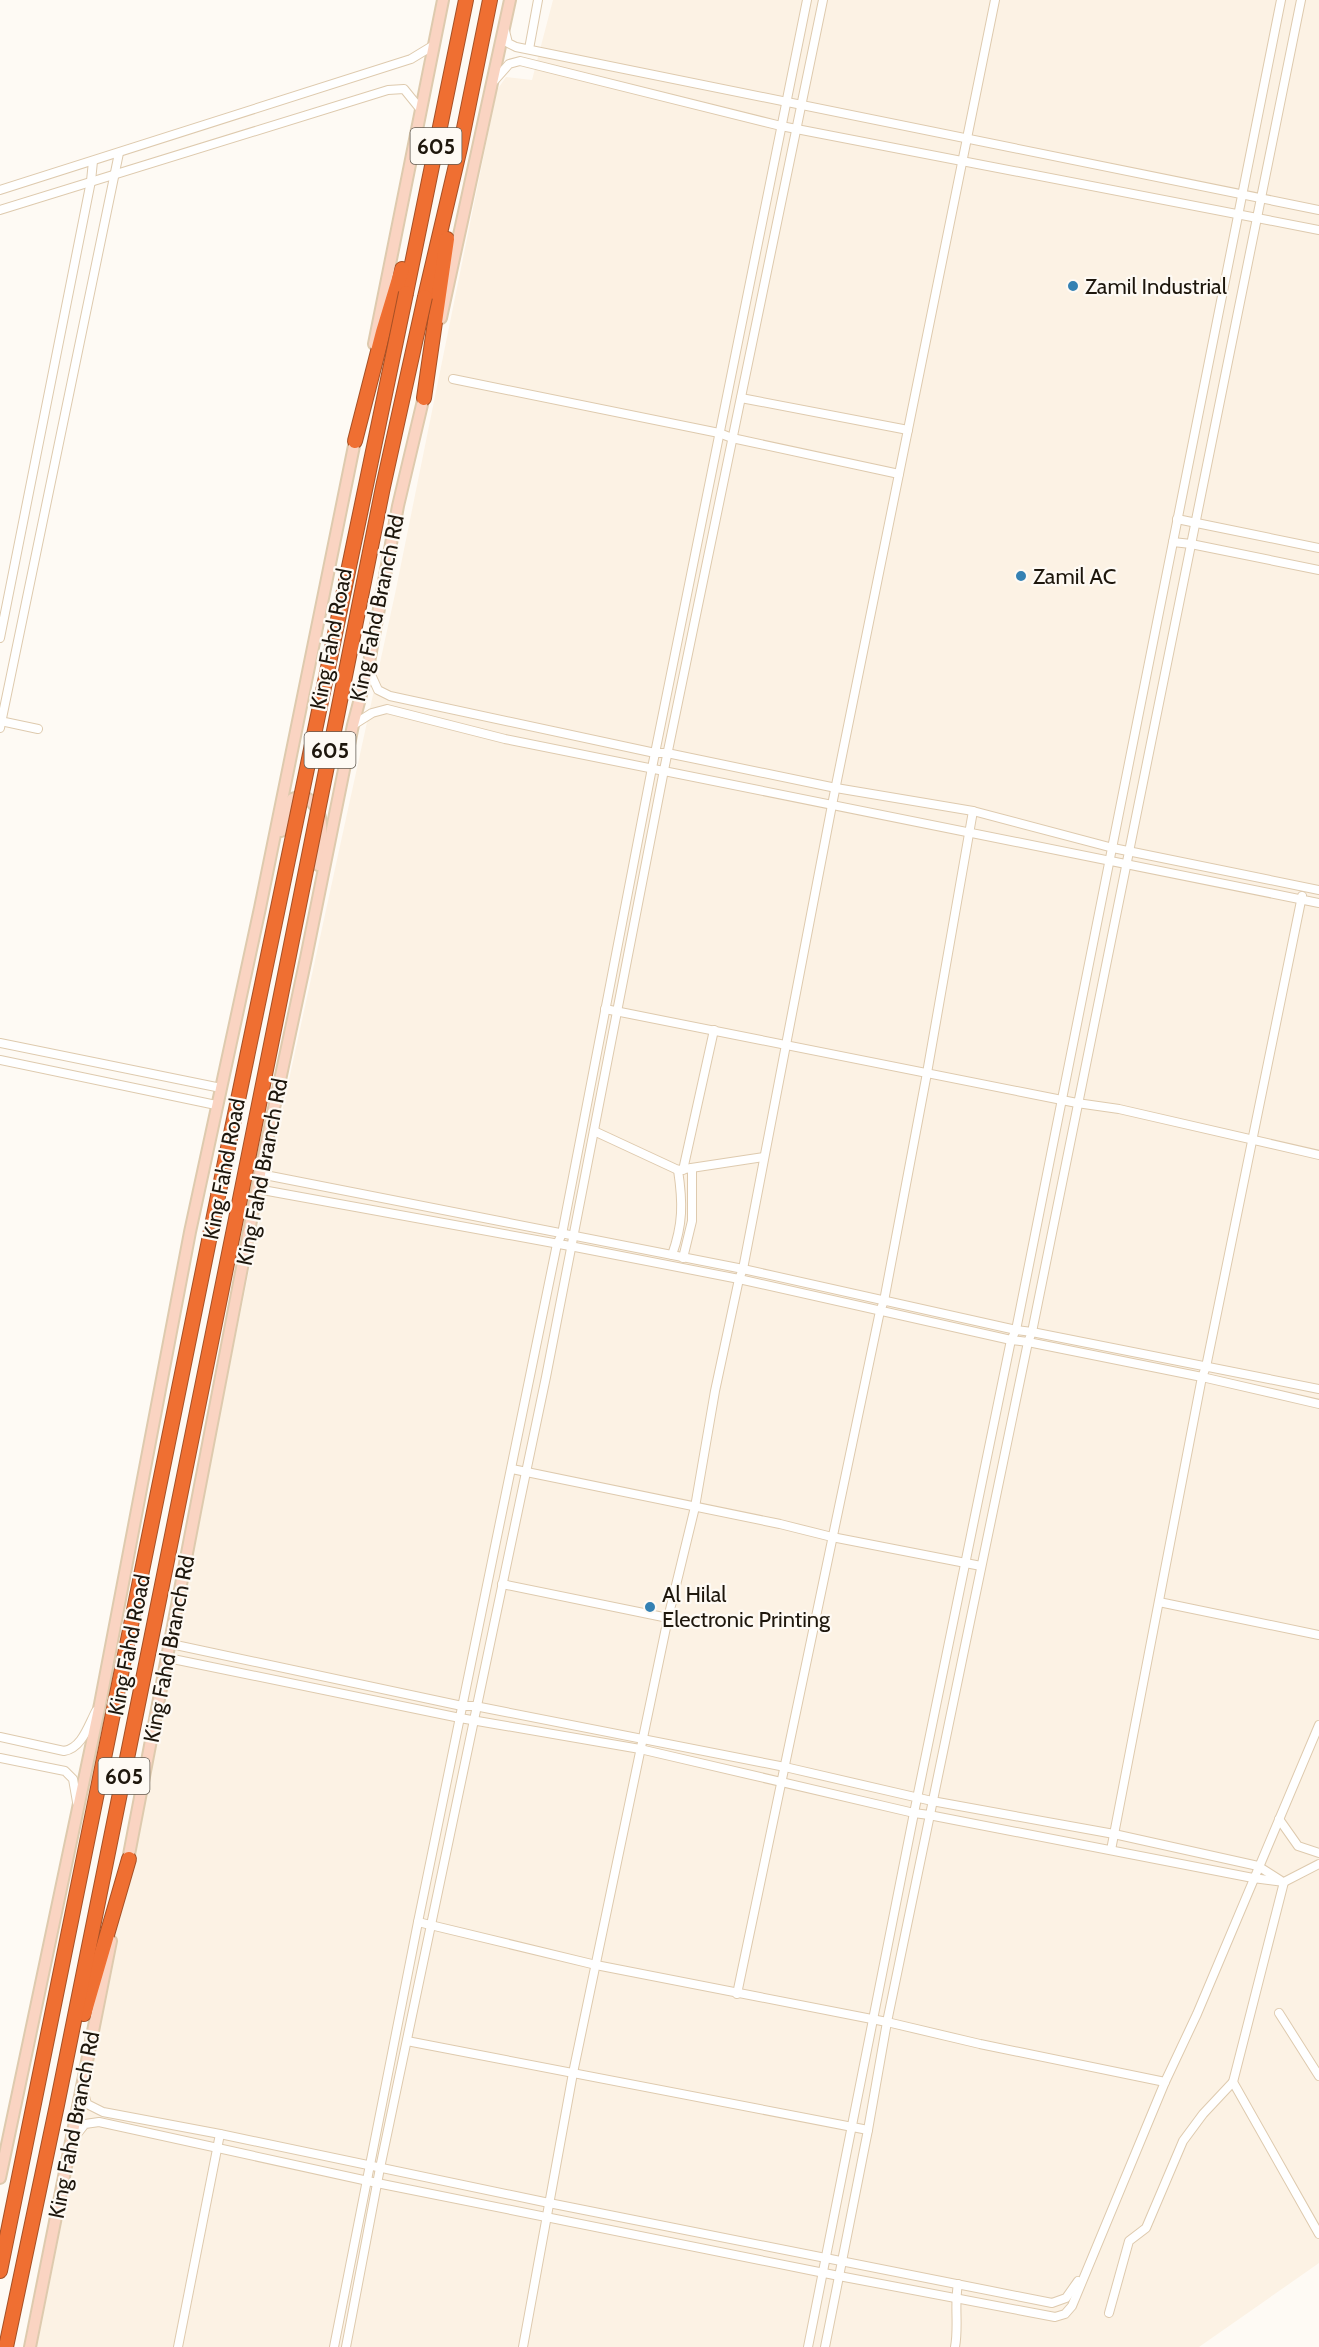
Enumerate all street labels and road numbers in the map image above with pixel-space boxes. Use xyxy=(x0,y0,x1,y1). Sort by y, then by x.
road number: 605 xyxy=(410,128,462,164)
street label: King Fahd Branch Rd xyxy=(344,512,410,704)
street label: King Fahd Road xyxy=(304,566,358,712)
road number: 605 xyxy=(304,732,356,768)
street label: King Fahd Branch Rd xyxy=(231,1076,293,1268)
street label: King Fahd Road xyxy=(197,1096,251,1242)
street label: King Fahd Branch Rd xyxy=(138,1553,200,1745)
street label: King Fahd Road xyxy=(102,1572,156,1718)
road number: 605 xyxy=(98,1758,150,1794)
street label: King Fahd Branch Rd xyxy=(43,2029,105,2221)

